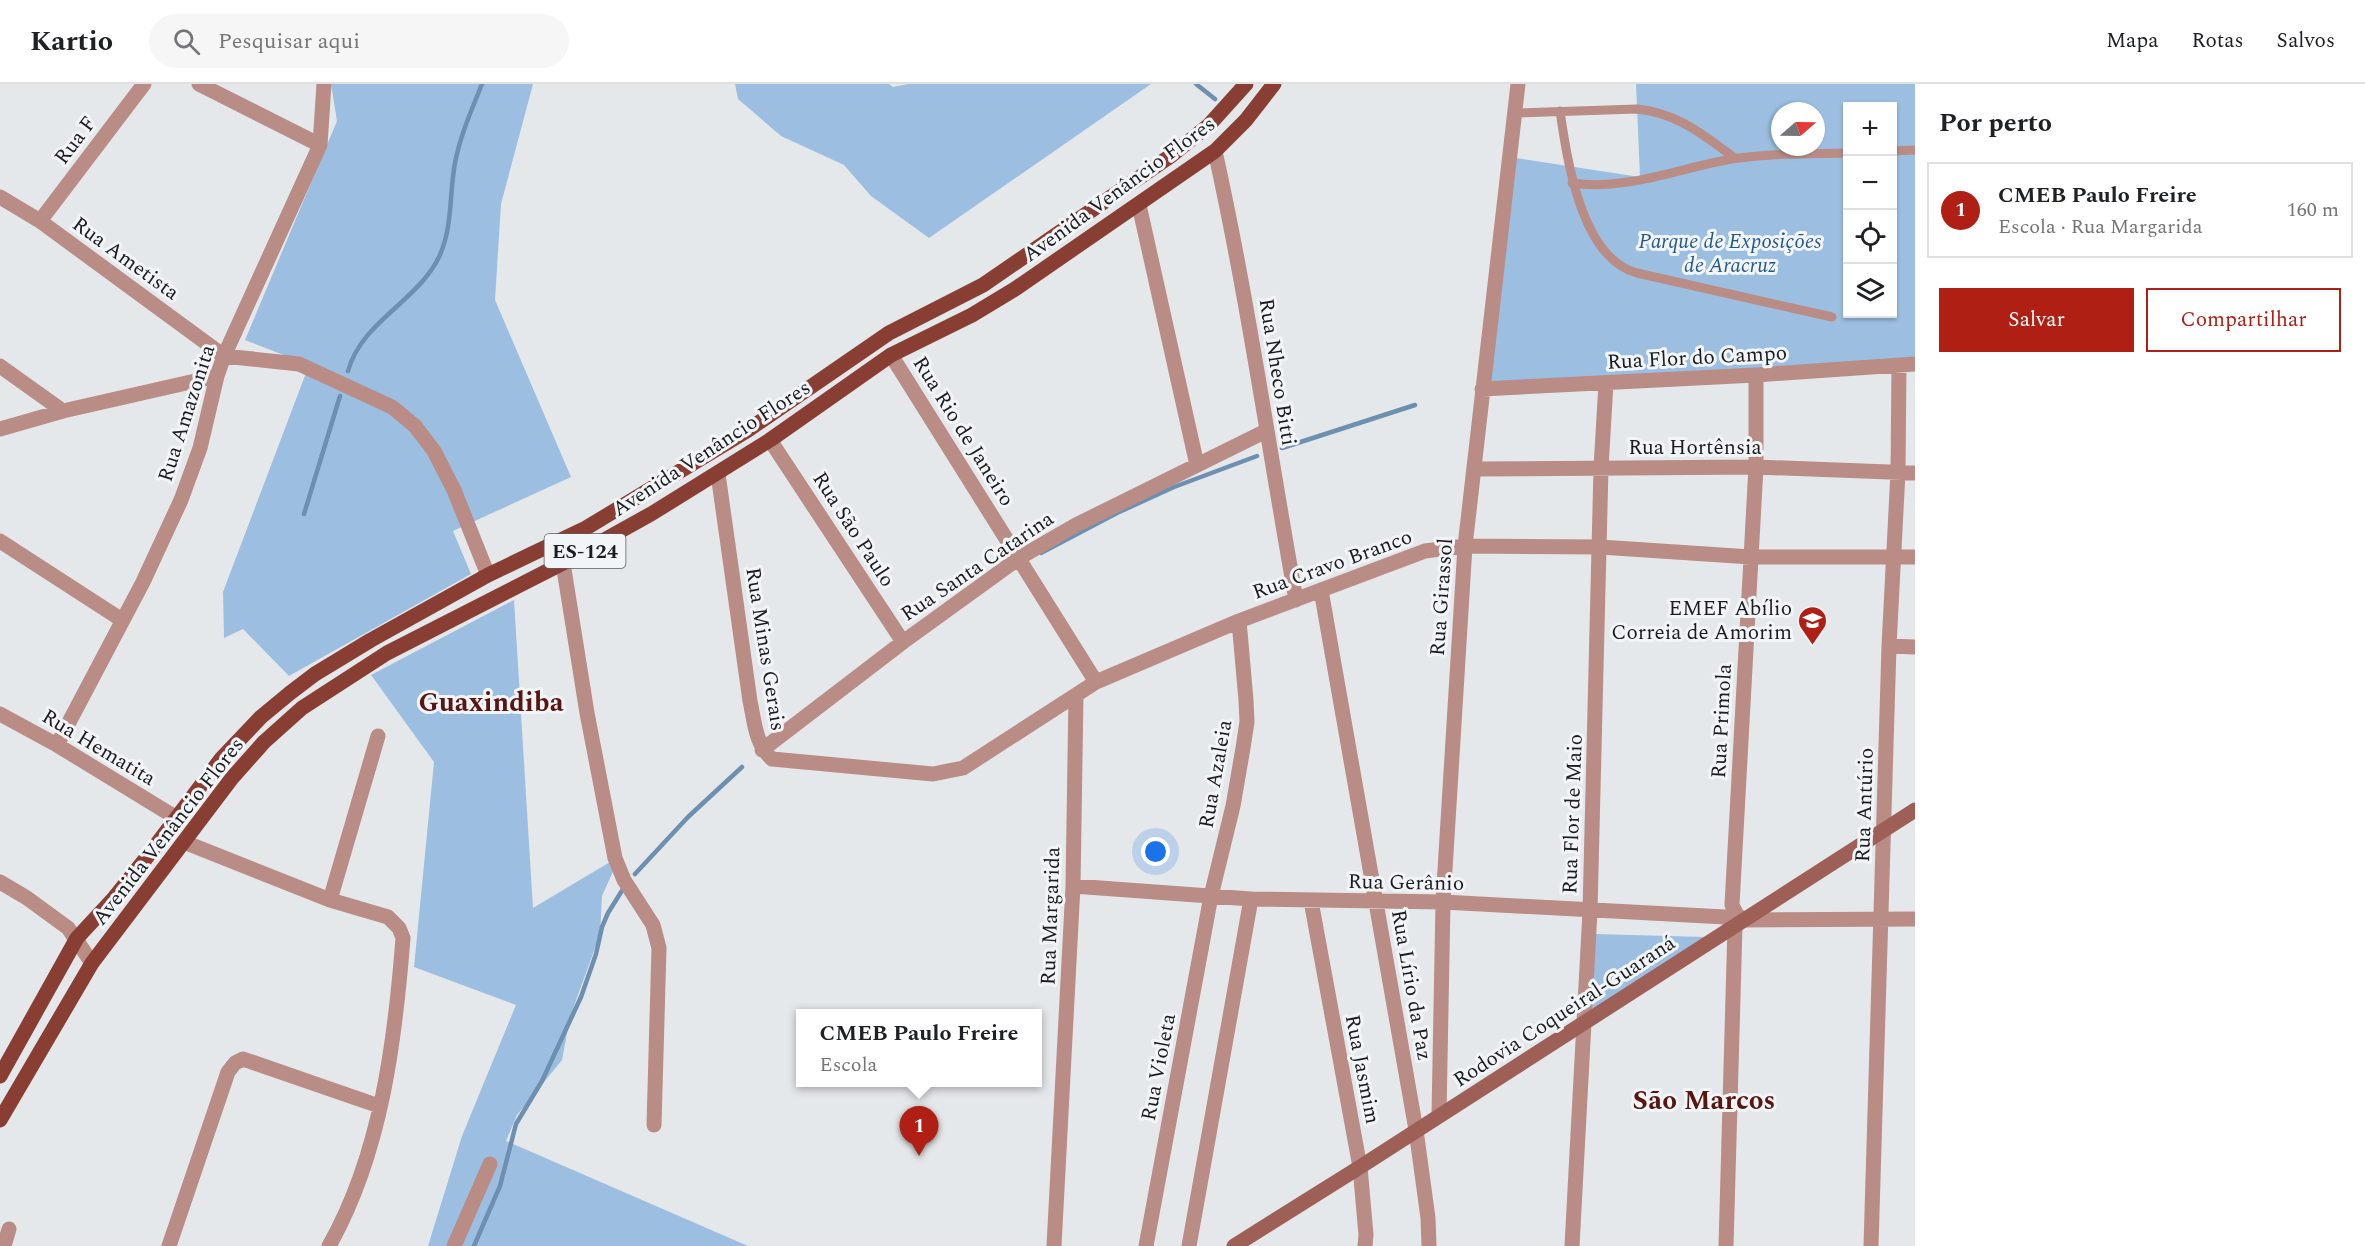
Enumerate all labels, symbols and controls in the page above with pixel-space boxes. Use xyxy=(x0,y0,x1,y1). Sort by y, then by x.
search box xyxy=(149,14,569,68)
text: Kartio xyxy=(30,20,113,63)
icon: search xyxy=(170,25,203,58)
text: Pesquisar aqui xyxy=(218,25,360,58)
text: Mapa xyxy=(2106,25,2159,57)
text: Rotas xyxy=(2192,25,2244,57)
text: Salvos xyxy=(2277,25,2335,57)
north arrow xyxy=(1771,102,1825,156)
map controls xyxy=(1843,102,1897,318)
button: + xyxy=(1843,102,1897,156)
text: Por perto xyxy=(1939,103,2052,143)
street label: Rua F xyxy=(47,109,105,172)
street label: Avenida Venâncio Flores xyxy=(1017,109,1222,271)
button: − xyxy=(1843,156,1897,210)
text: CMEB Paulo Freire xyxy=(1998,179,2197,212)
text: 1 xyxy=(1955,195,1966,225)
text: 160 m xyxy=(2287,195,2339,225)
street label: Rua Ametista xyxy=(65,209,186,309)
button: locate xyxy=(1843,210,1897,264)
text: Escola · Rua Margarida xyxy=(1998,212,2203,242)
park label: Parque de Exposições de Aracruz xyxy=(1639,226,1822,282)
button: layers xyxy=(1843,264,1897,318)
button: Salvar xyxy=(1939,288,2134,352)
button: Compartilhar xyxy=(2146,288,2341,352)
street label: Rua Nheco Bitti xyxy=(1250,296,1304,448)
street label: Rua Flor do Campo xyxy=(1606,337,1788,379)
street label: Rua Amazonita xyxy=(150,340,224,486)
street label: Rua Rio de Janeiro xyxy=(904,350,1022,513)
street label: Avenida Venâncio Flores xyxy=(606,372,817,525)
street label: Rua Hortênsia xyxy=(1628,432,1763,464)
street label: Rua São Paulo xyxy=(804,465,903,594)
street label: Rua Santa Catarina xyxy=(895,503,1061,630)
street label: Rua Cravo Branco xyxy=(1248,521,1417,609)
road number: ES-124 xyxy=(544,534,626,568)
street label: Rua Girassol xyxy=(1422,537,1462,657)
street label: Rua Minas Gerais xyxy=(736,565,794,733)
place label: EMEF Abílio Correia de Amorim xyxy=(1611,593,1792,649)
school or university icon: EMEF Abílio Correia de Amorim xyxy=(1797,604,1829,646)
street label: Rua Primola xyxy=(1703,662,1741,779)
district label: Guaxindiba xyxy=(418,682,564,724)
street label: Rua Hematita xyxy=(35,701,162,795)
street label: Rua Azaleia xyxy=(1191,717,1241,831)
street label: Avenida Venâncio Flores xyxy=(85,731,253,933)
street label: Rua Flor de Maio xyxy=(1554,733,1592,895)
street label: Rua Antúrio xyxy=(1847,747,1883,863)
your location xyxy=(1141,837,1170,866)
street label: Rua Margarida xyxy=(1033,846,1069,986)
street label: Rua Gerânio xyxy=(1348,866,1464,900)
street label: Rua Lírio da Paz xyxy=(1382,907,1440,1063)
street label: Rodovia Coqueiral-Guaraná xyxy=(1447,927,1683,1096)
popup xyxy=(796,1009,1042,1087)
street label: Rua Violeta xyxy=(1133,1010,1185,1124)
street label: Rua Jasmim xyxy=(1336,1012,1388,1127)
text: CMEB Paulo Freire xyxy=(820,1017,1018,1050)
text: Escola xyxy=(820,1050,877,1080)
district label: São Marcos xyxy=(1633,1080,1775,1122)
pin: 1 xyxy=(900,1106,938,1156)

